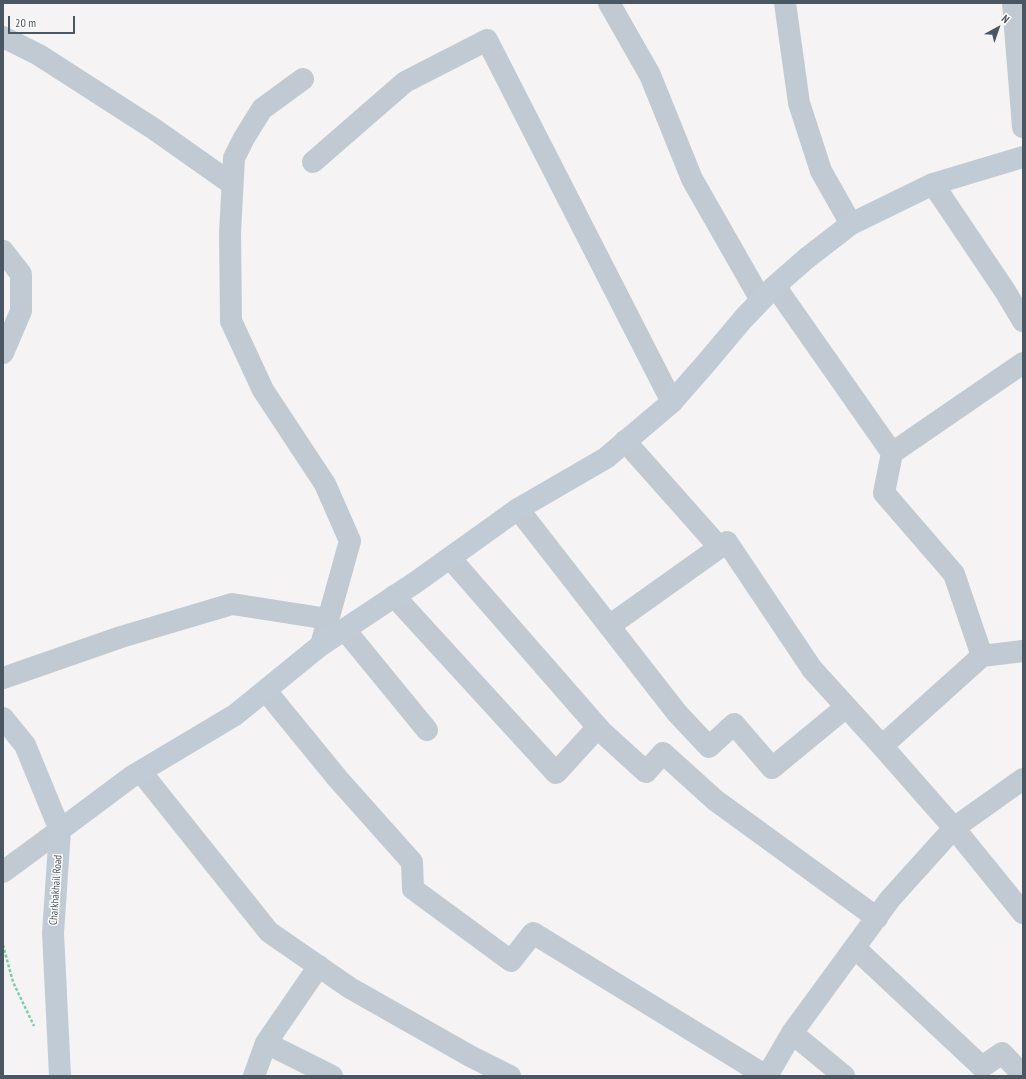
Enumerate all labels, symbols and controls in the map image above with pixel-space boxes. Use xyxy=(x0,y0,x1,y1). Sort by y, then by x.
scale bar xyxy=(10,8,77,34)
north arrow xyxy=(978,8,1018,48)
text: N xyxy=(999,12,1012,26)
text: 20 m xyxy=(15,15,36,30)
street label: Charkhakhail Road xyxy=(47,854,65,926)

